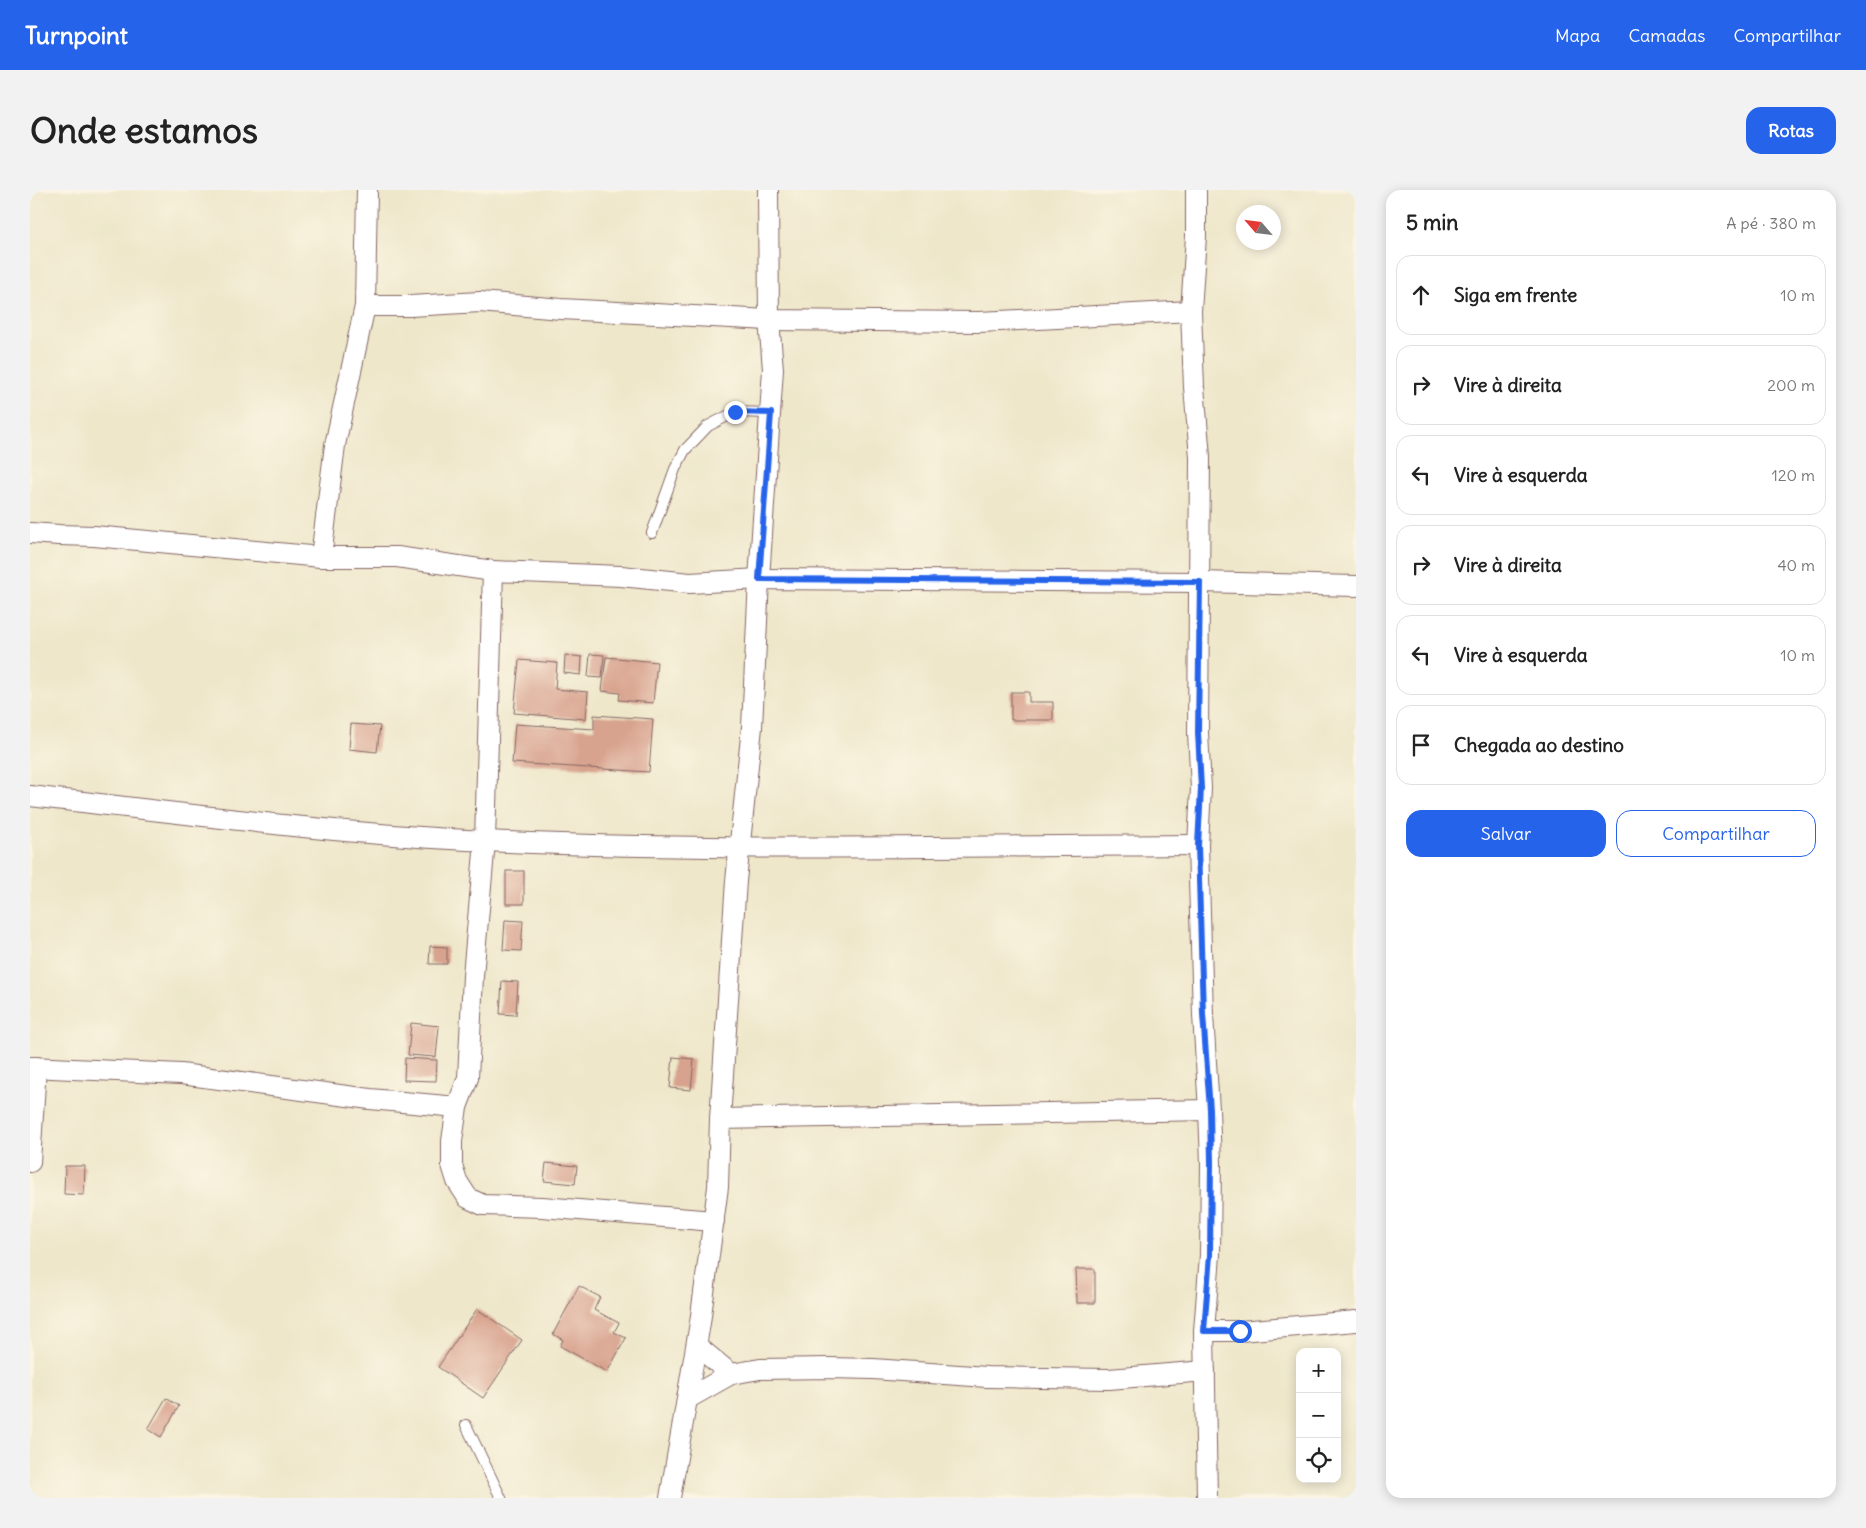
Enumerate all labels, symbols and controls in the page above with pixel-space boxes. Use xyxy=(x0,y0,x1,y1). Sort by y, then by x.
text: Turnpoint xyxy=(25,20,128,50)
text: Mapa xyxy=(1555,24,1600,47)
text: Camadas xyxy=(1628,24,1705,47)
text: Compartilhar xyxy=(1733,24,1841,47)
button: Rotas xyxy=(1746,107,1836,154)
text: Onde estamos xyxy=(30,108,258,152)
north arrow xyxy=(1236,205,1281,250)
text: 5 min xyxy=(1406,209,1458,236)
text: A pé · 380 m xyxy=(1726,213,1816,233)
icon: ahead xyxy=(1407,281,1435,309)
text: Siga em frente xyxy=(1454,283,1577,307)
text: 10 m xyxy=(1780,285,1815,305)
icon: right xyxy=(1407,371,1435,399)
text: Vire à direita xyxy=(1454,373,1562,397)
text: 200 m xyxy=(1767,375,1815,395)
route end xyxy=(724,401,747,424)
icon: left xyxy=(1407,461,1435,489)
text: Vire à esquerda xyxy=(1454,463,1588,487)
text: 120 m xyxy=(1772,465,1815,485)
icon: right xyxy=(1407,551,1435,579)
text: Vire à direita xyxy=(1454,553,1562,577)
text: 40 m xyxy=(1777,555,1815,575)
icon: left xyxy=(1407,641,1435,669)
text: Vire à esquerda xyxy=(1454,643,1588,667)
text: 10 m xyxy=(1780,645,1815,665)
icon: arrive xyxy=(1407,731,1435,759)
text: Chegada ao destino xyxy=(1454,733,1624,757)
button: Salvar xyxy=(1406,810,1606,857)
button: Compartilhar xyxy=(1616,810,1816,857)
route start xyxy=(1229,1320,1252,1343)
map controls xyxy=(1296,1348,1341,1483)
button: + xyxy=(1296,1348,1341,1393)
button: − xyxy=(1296,1393,1341,1438)
button: locate xyxy=(1296,1438,1341,1483)

